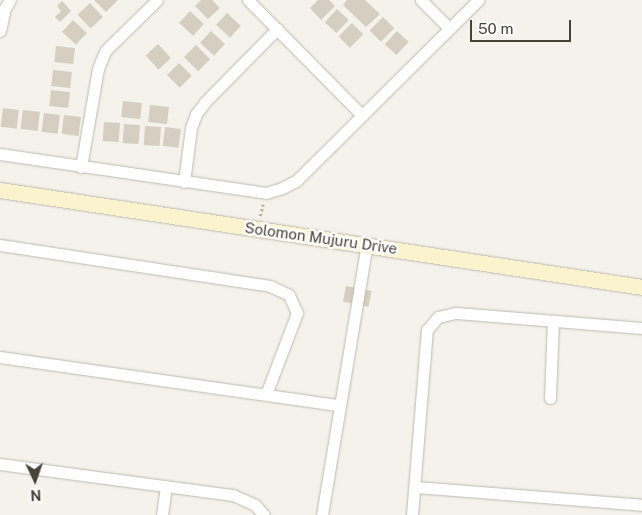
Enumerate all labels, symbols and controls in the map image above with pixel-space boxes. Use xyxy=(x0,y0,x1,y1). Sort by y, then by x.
scale bar xyxy=(472,10,573,42)
text: 50 m xyxy=(478,20,513,37)
street label: Solomon Mujuru Drive xyxy=(244,218,398,258)
north arrow xyxy=(10,455,60,505)
text: N xyxy=(30,487,42,503)

